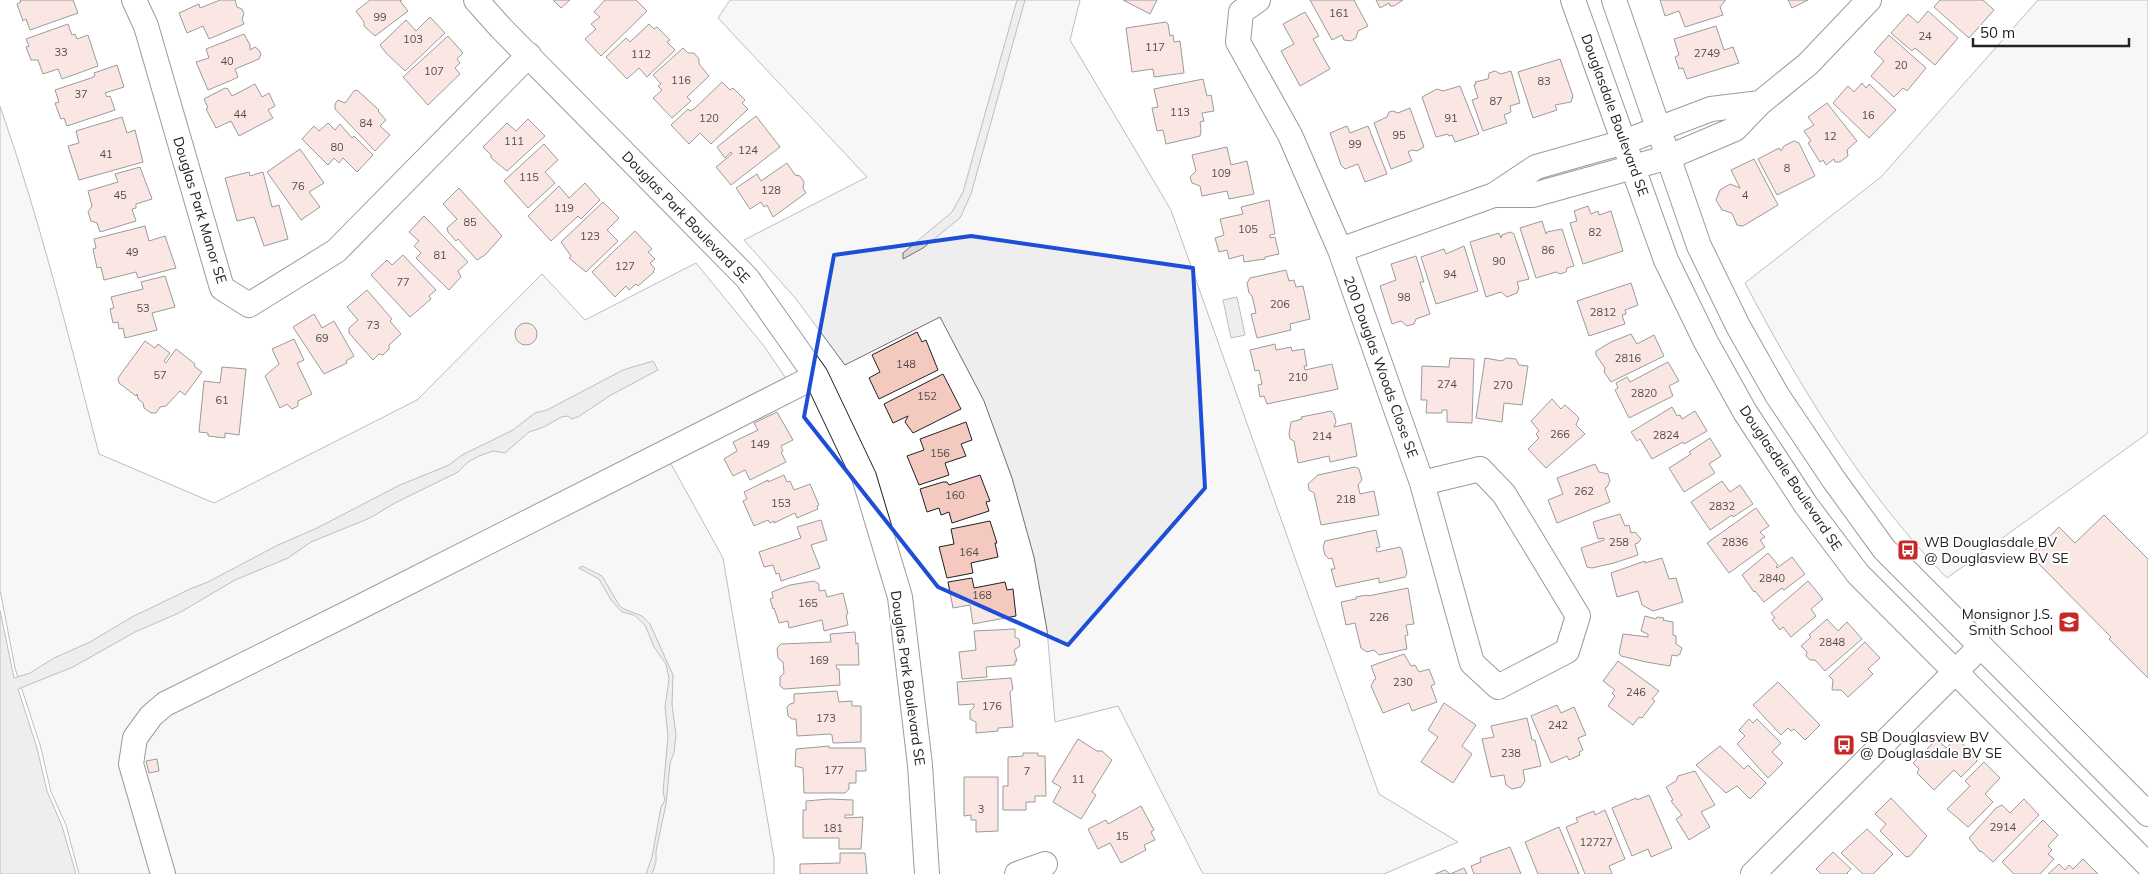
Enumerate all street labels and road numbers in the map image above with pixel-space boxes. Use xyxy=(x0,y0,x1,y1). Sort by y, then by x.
street label: Douglasdale Boulevard SE xyxy=(1577,31,1653,199)
street label: Douglas Park Manor SE xyxy=(169,134,231,286)
street label: Douglas Park Boulevard SE xyxy=(618,147,754,287)
street label: 200 Douglas Woods Close SE xyxy=(1340,274,1422,460)
street label: Douglasdale Boulevard SE xyxy=(1736,402,1846,554)
street label: Douglas Park Boulevard SE xyxy=(887,589,929,767)

